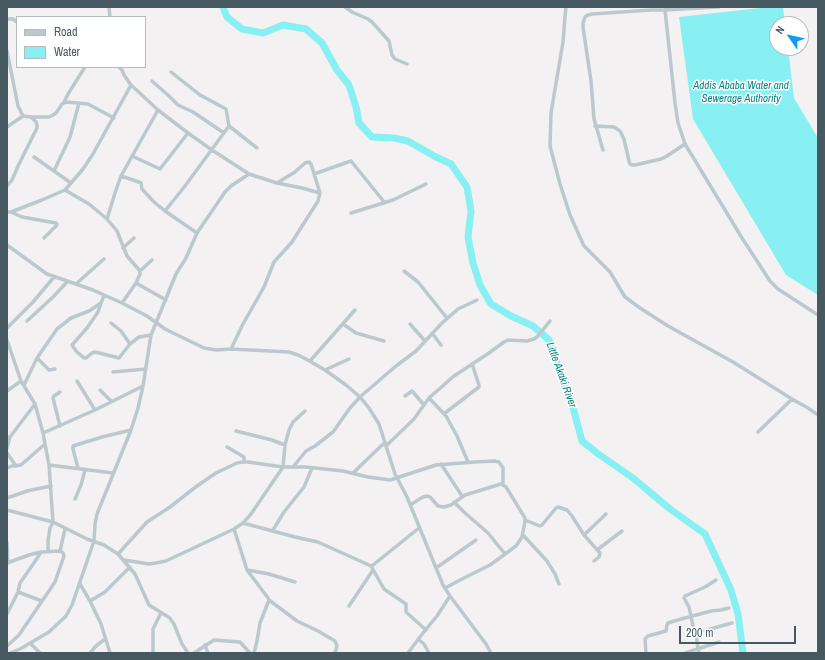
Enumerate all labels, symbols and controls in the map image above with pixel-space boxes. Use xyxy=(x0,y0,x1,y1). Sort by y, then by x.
legend xyxy=(16,16,146,68)
north arrow xyxy=(769,16,809,56)
text: N xyxy=(772,23,788,36)
text: Road xyxy=(54,24,78,40)
text: Water xyxy=(54,44,80,60)
water label: Addis Ababa Water and Sewerage Authority xyxy=(693,79,789,105)
water label: Little Akaki River xyxy=(543,340,579,410)
scale bar xyxy=(681,618,798,644)
text: 200 m xyxy=(686,625,713,641)

